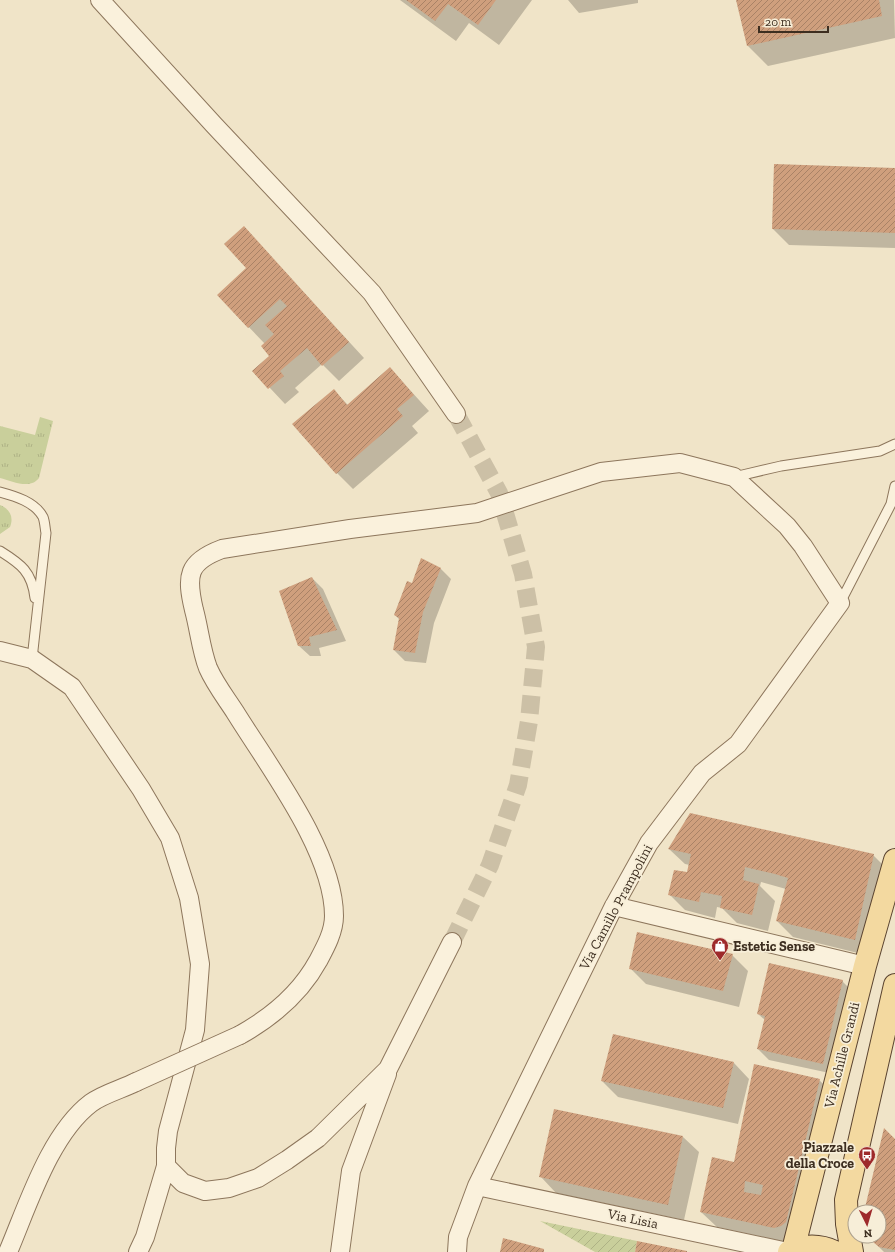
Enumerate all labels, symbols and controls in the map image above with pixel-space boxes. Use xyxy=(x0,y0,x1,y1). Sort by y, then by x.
scale bar xyxy=(759,8,828,34)
text: 20 m xyxy=(765,15,792,29)
street label: Via Camillo Prampolini xyxy=(575,841,656,973)
shop icon: Estetic Sense xyxy=(710,936,730,961)
place label: Estetic Sense xyxy=(733,938,815,955)
street label: Via Achille Grandi xyxy=(820,1000,863,1111)
place label: Piazzale della Croce xyxy=(786,1139,854,1172)
bus stop icon: Piazzale della Croce xyxy=(857,1145,877,1170)
north arrow xyxy=(847,1204,887,1244)
street label: Via Lisia xyxy=(605,1205,660,1233)
text: N xyxy=(862,1227,873,1240)

